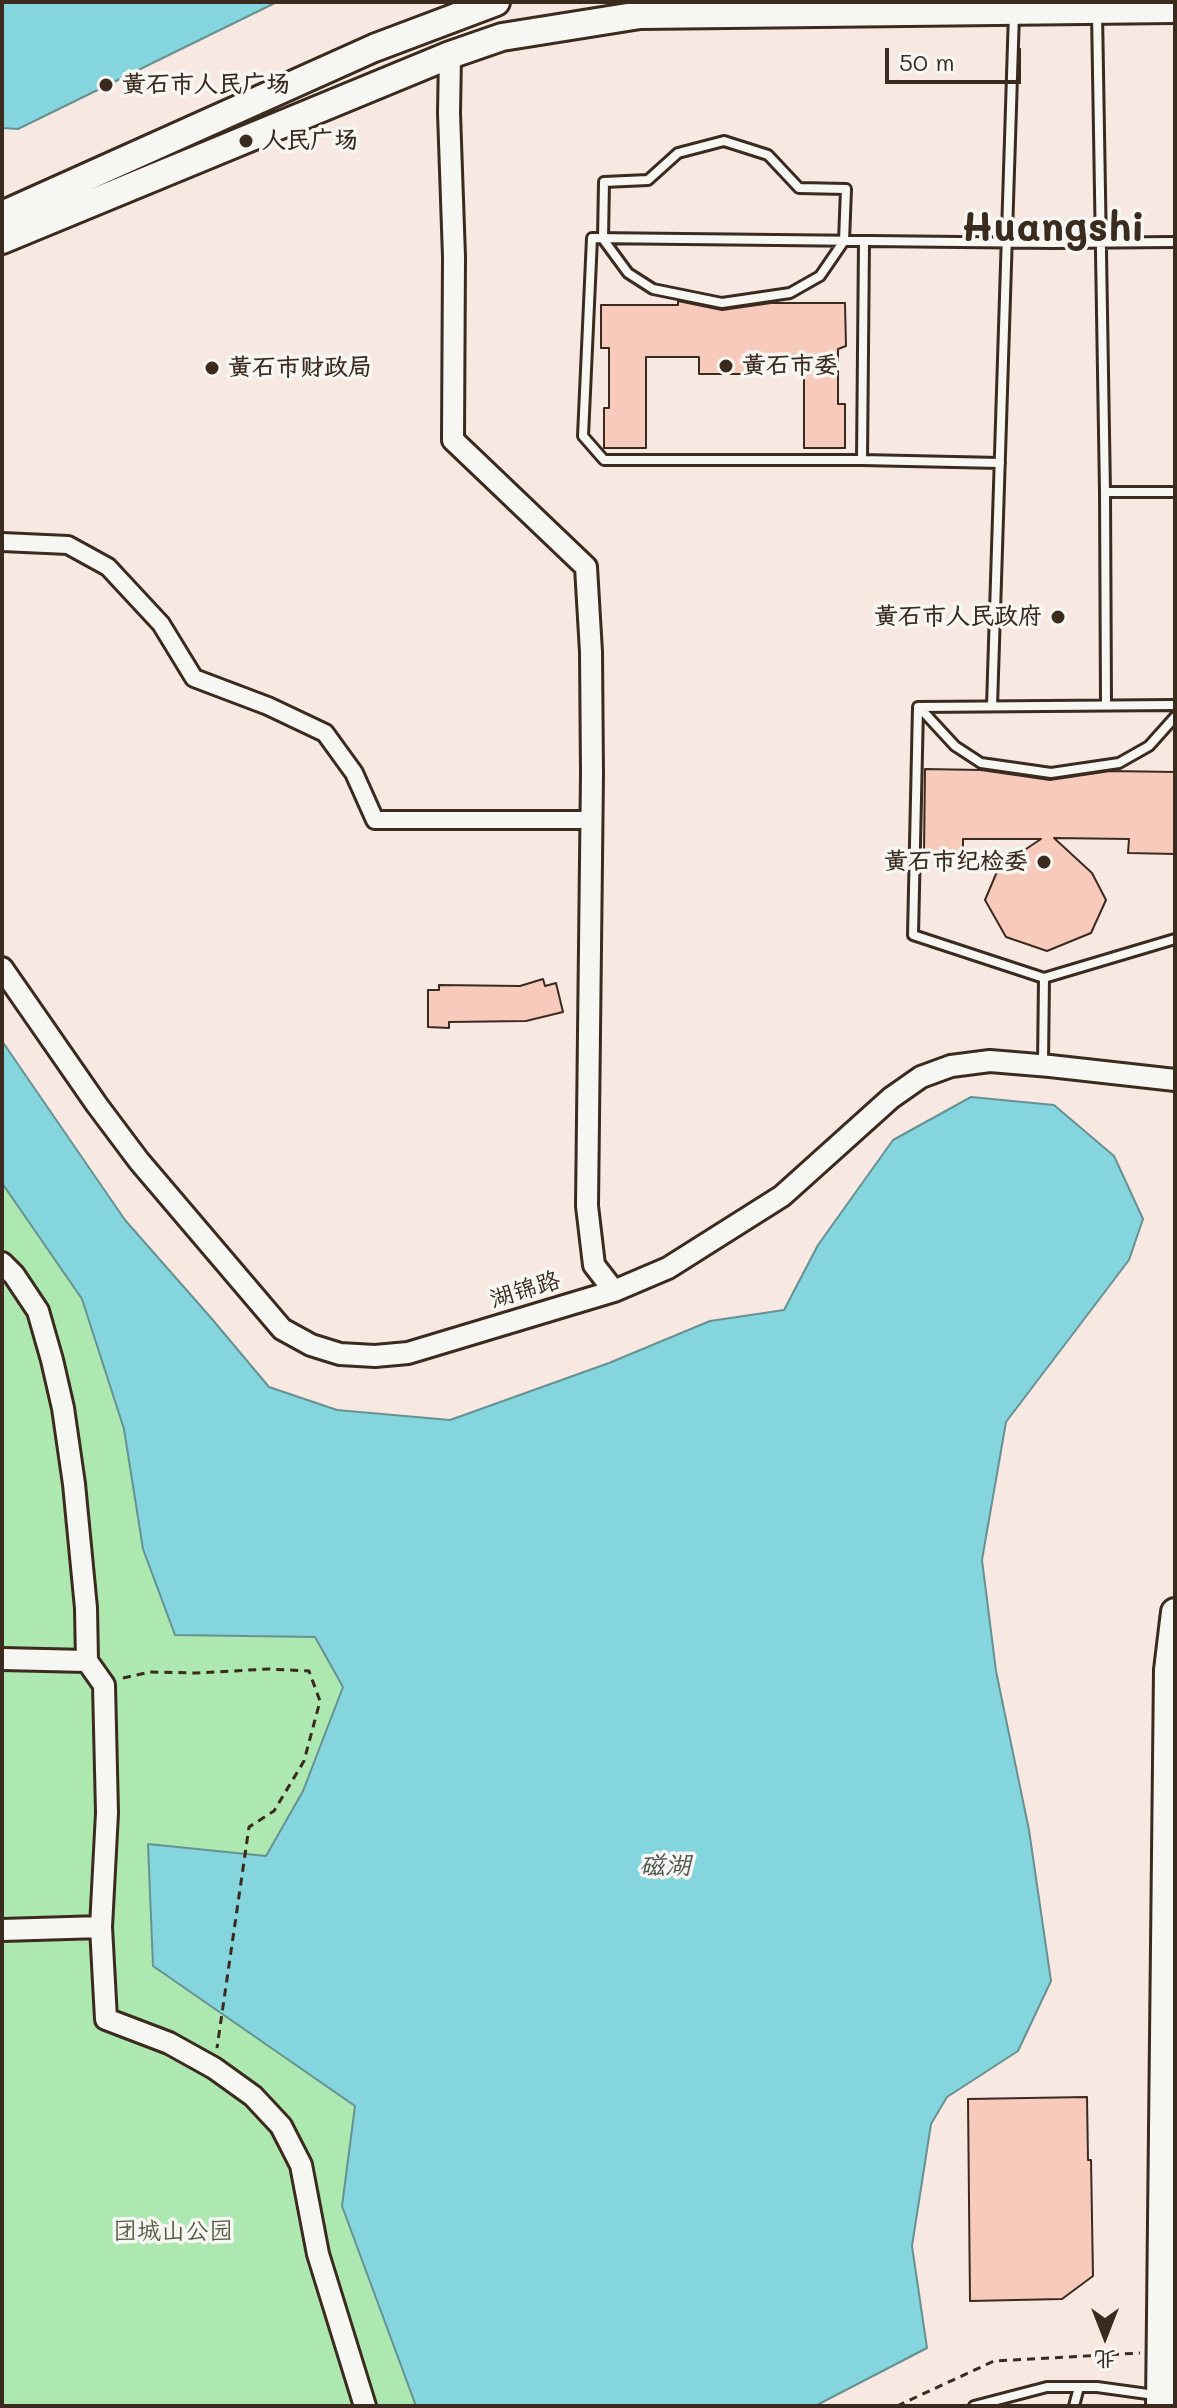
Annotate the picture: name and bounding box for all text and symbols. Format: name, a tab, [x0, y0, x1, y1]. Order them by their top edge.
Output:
scale bar	[889, 32, 1025, 82]
text: 50 m	[899, 46, 955, 77]
place label: 黄石市人民广场	[122, 71, 290, 99]
marker: 黄石市人民广场	[97, 76, 115, 94]
place label: 人民广场	[262, 127, 358, 155]
marker: 人民广场	[237, 132, 255, 150]
district label: Huangshi	[961, 205, 1145, 253]
place label: 黄石市委	[742, 352, 838, 380]
place label: 黄石市财政局	[228, 354, 372, 382]
marker: 黄石市委	[717, 357, 735, 375]
marker: 黄石市财政局	[203, 359, 221, 377]
place label: 黄石市人民政府	[874, 603, 1042, 631]
marker: 黄石市人民政府	[1049, 608, 1067, 626]
place label: 黄石市纪检委	[884, 848, 1028, 876]
marker: 黄石市纪检委	[1035, 853, 1053, 871]
street label: 湖锦路	[486, 1266, 564, 1314]
water label: 磁湖	[639, 1850, 691, 1882]
park label: 团城山公园	[113, 2218, 233, 2246]
north arrow	[1065, 2296, 1145, 2376]
text: 北	[1094, 2346, 1116, 2375]

